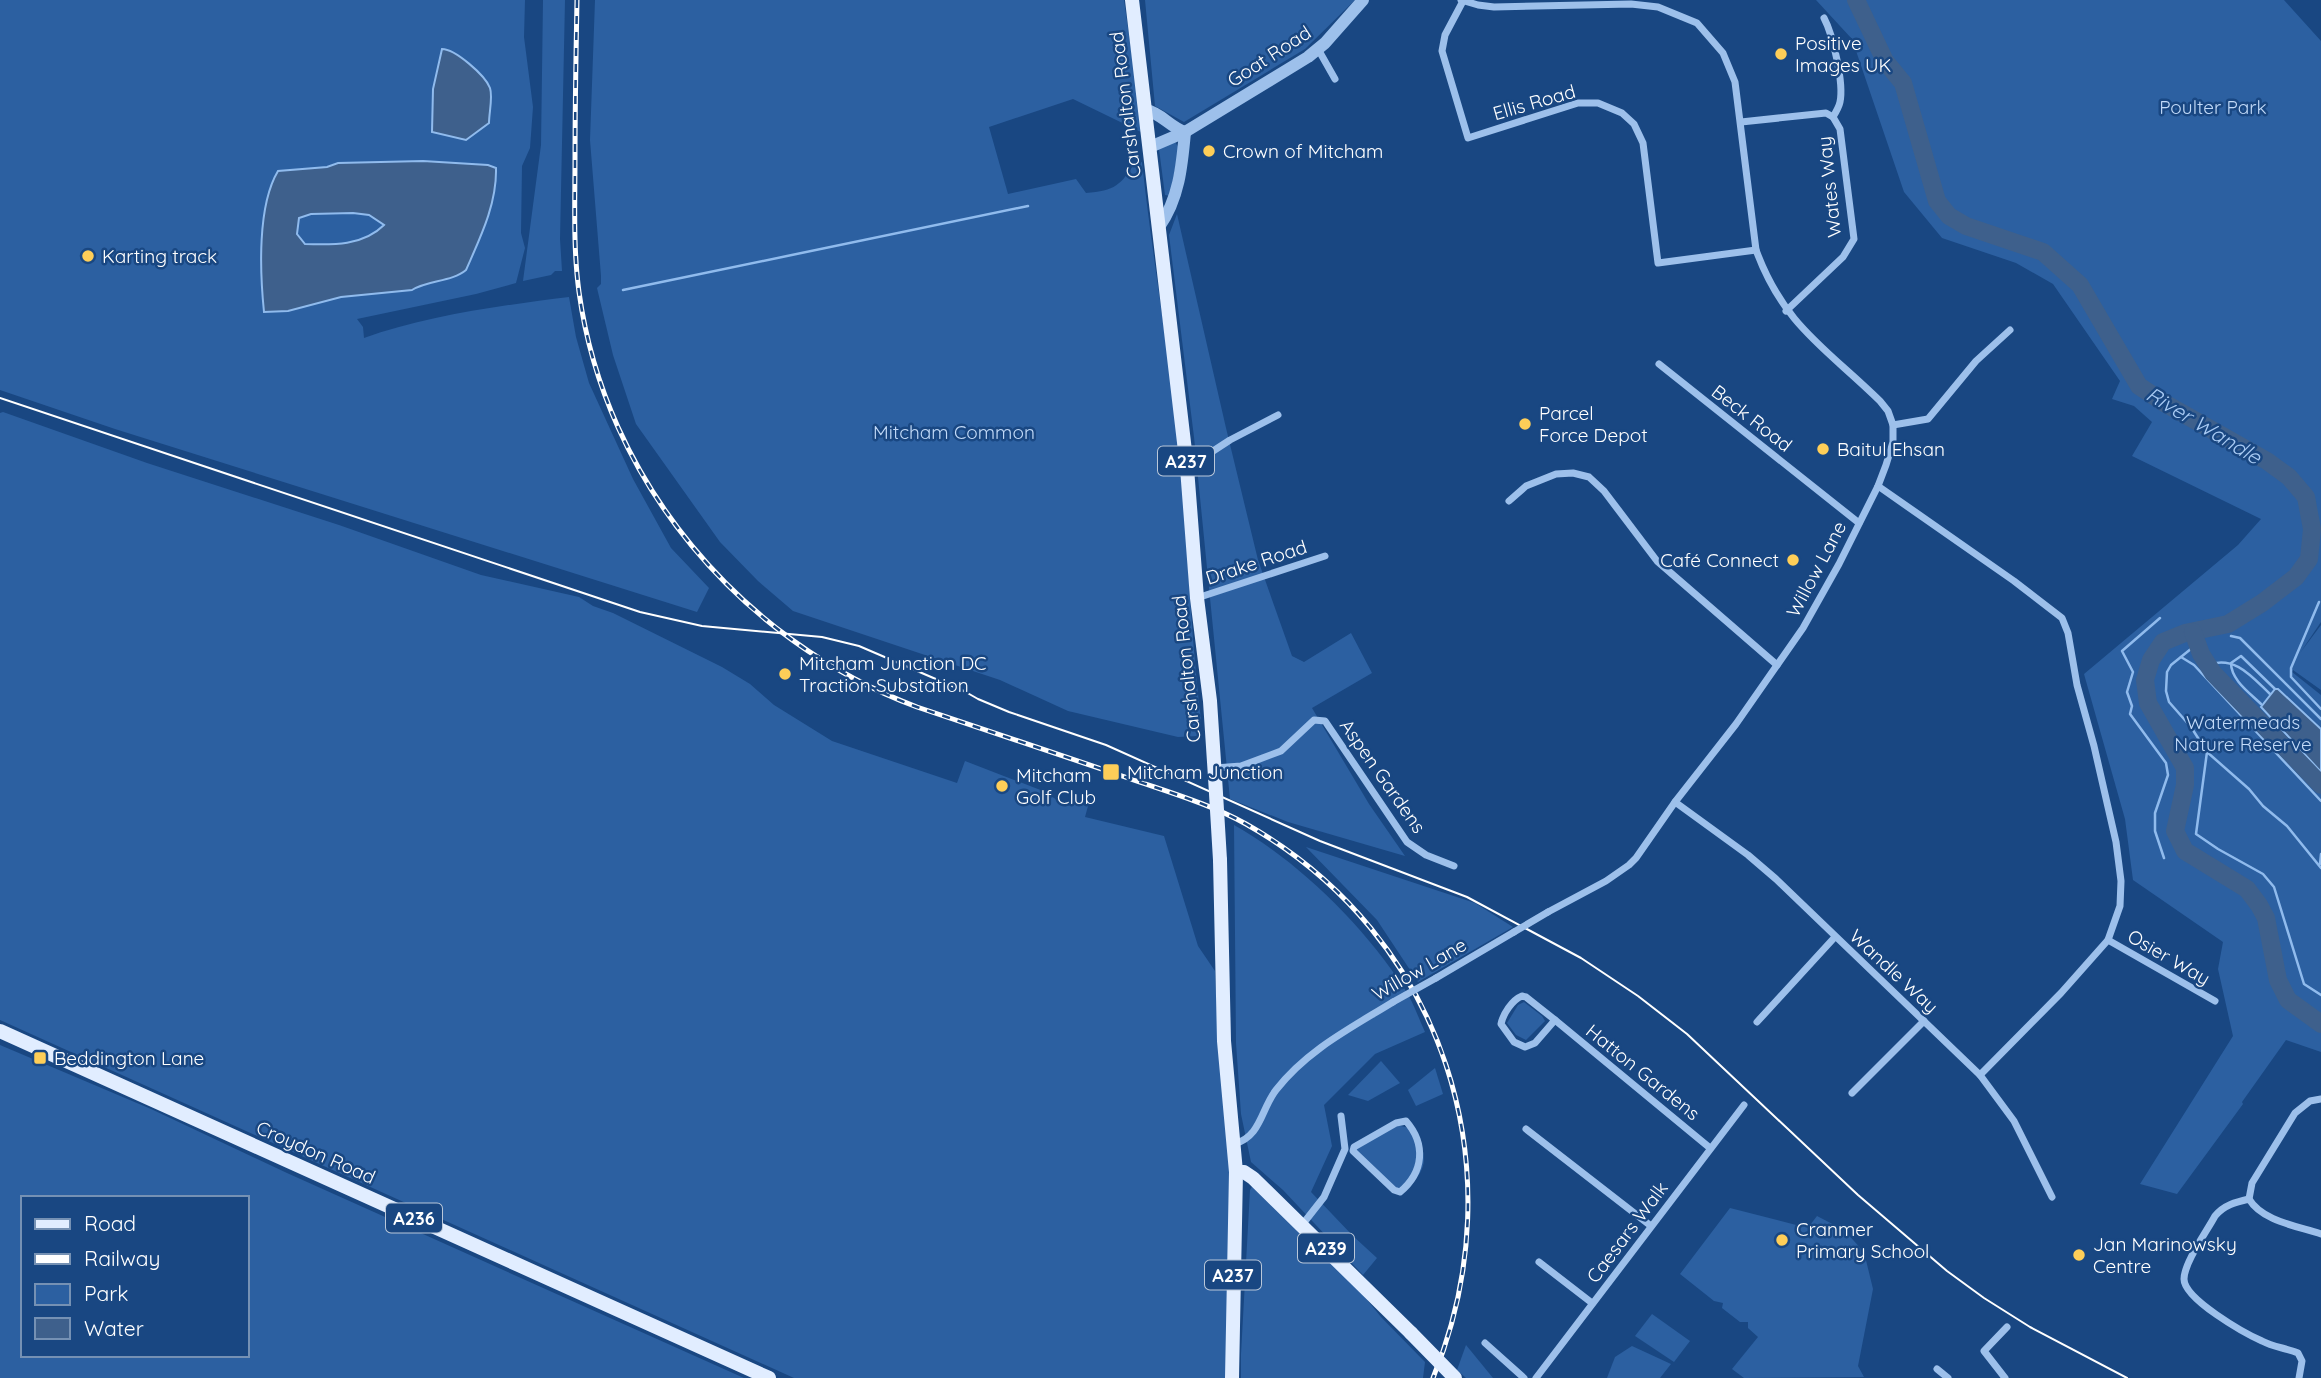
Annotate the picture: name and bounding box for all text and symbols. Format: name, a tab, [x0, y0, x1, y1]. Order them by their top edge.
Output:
street label: Goat Road	[1223, 20, 1315, 92]
street label: Carshalton Road	[1104, 30, 1146, 180]
place label: Positive Images UK	[1795, 31, 1891, 77]
marker: Positive Images UK	[1773, 46, 1789, 62]
street label: Ellis Road	[1490, 79, 1578, 125]
park label: Poulter Park	[2159, 95, 2267, 119]
street label: Wates Way	[1812, 135, 1846, 239]
place label: Crown of Mitcham	[1223, 139, 1383, 163]
marker: Crown of Mitcham	[1201, 143, 1217, 159]
place label: Karting track	[102, 244, 217, 268]
marker: Karting track	[80, 248, 96, 264]
street label: Beck Road	[1707, 379, 1797, 457]
water label: River Wandle	[2142, 381, 2267, 470]
place label: Parcel Force Depot	[1539, 401, 1648, 447]
marker: Parcel Force Depot	[1517, 416, 1533, 432]
park label: Mitcham Common	[873, 420, 1035, 444]
place label: Baitul Ehsan	[1837, 437, 1945, 461]
marker: Baitul Ehsan	[1815, 441, 1831, 457]
road number: A237	[1158, 447, 1214, 476]
street label: Willow Lane	[1781, 517, 1851, 621]
street label: Drake Road	[1202, 534, 1310, 590]
place label: Café Connect	[1660, 548, 1779, 572]
marker: Café Connect	[1785, 552, 1801, 568]
street label: Carshalton Road	[1166, 594, 1206, 744]
place label: Mitcham Junction DC Traction Substation	[799, 651, 987, 697]
marker: Mitcham Junction DC Traction Substation	[777, 666, 793, 682]
park label: Watermeads Nature Reserve	[2174, 710, 2312, 756]
street label: Aspen Gardens	[1335, 714, 1431, 838]
place label: Mitcham Junction	[1127, 760, 1283, 784]
marker: Mitcham Junction	[1101, 762, 1121, 782]
place label: Mitcham Golf Club	[1016, 763, 1096, 809]
marker: Mitcham Golf Club	[994, 778, 1010, 794]
street label: Wandle Way	[1845, 924, 1943, 1018]
street label: Osier Way	[2123, 924, 2215, 990]
street label: Willow Lane	[1367, 932, 1471, 1006]
street label: Hatton Gardens	[1581, 1019, 1705, 1125]
place label: Beddington Lane	[54, 1046, 204, 1070]
marker: Beddington Lane	[32, 1050, 48, 1066]
street label: Croydon Road	[253, 1115, 379, 1189]
street label: Caesars Walk	[1581, 1177, 1673, 1287]
legend	[21, 1196, 248, 1357]
road number: A236	[386, 1204, 442, 1232]
text: Road	[84, 1210, 136, 1236]
place label: Cranmer Primary School	[1796, 1217, 1929, 1263]
marker: Cranmer Primary School	[1774, 1232, 1790, 1248]
place label: Jan Marinowsky Centre	[2093, 1232, 2237, 1278]
road number: A239	[1298, 1233, 1354, 1262]
text: Railway	[84, 1245, 160, 1271]
marker: Jan Marinowsky Centre	[2071, 1247, 2087, 1263]
road number: A237	[1205, 1260, 1261, 1290]
text: Park	[84, 1280, 128, 1306]
text: Water	[84, 1315, 144, 1341]

